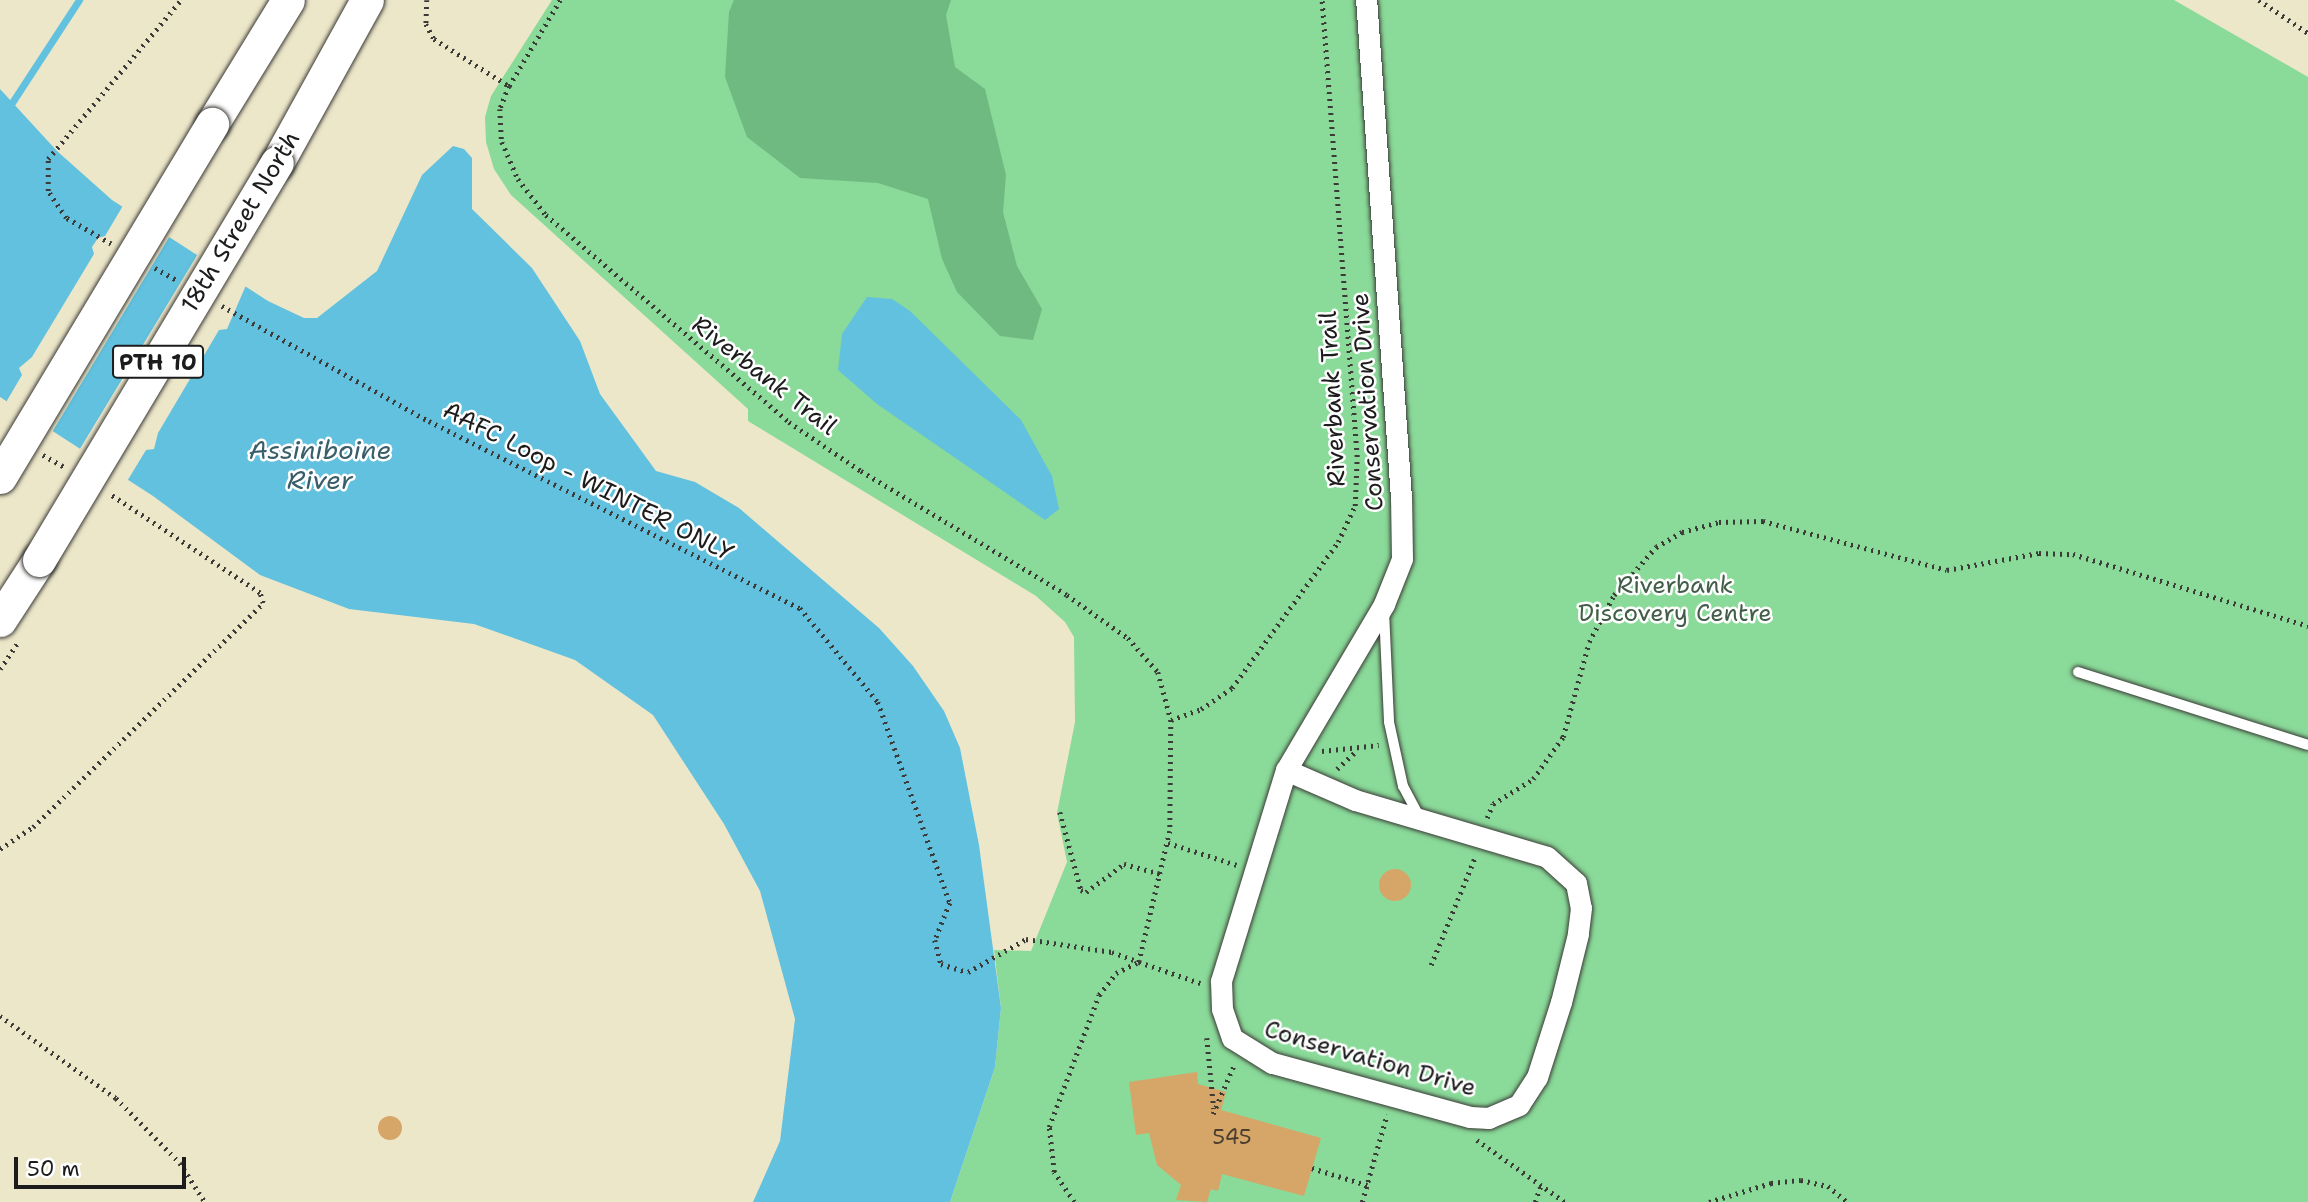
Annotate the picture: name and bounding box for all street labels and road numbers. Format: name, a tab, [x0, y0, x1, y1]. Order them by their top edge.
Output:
street label: 18th Street North	[176, 126, 306, 318]
street label: Conservation Drive	[1346, 292, 1390, 512]
street label: Riverbank Trail	[686, 310, 842, 442]
street label: Riverbank Trail	[1314, 310, 1352, 488]
road number: PTH 10	[111, 342, 205, 382]
street label: AAFC Loop - WINTER ONLY	[438, 396, 738, 568]
street label: Conservation Drive	[1261, 1015, 1479, 1103]

